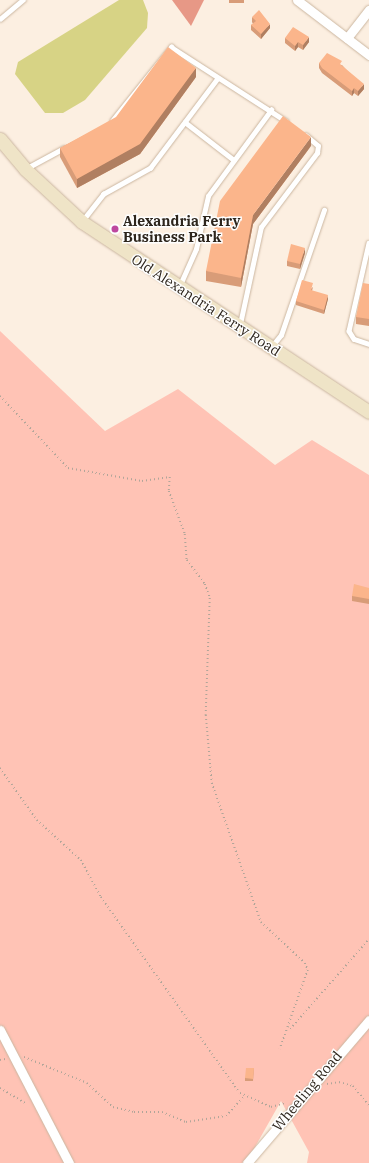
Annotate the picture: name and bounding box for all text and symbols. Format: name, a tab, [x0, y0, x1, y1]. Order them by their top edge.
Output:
place label: Alexandria Ferry Business Park	[123, 213, 241, 246]
marker: Alexandria Ferry Business Park	[110, 224, 120, 234]
street label: Old Alexandria Ferry Road	[128, 251, 284, 359]
street label: Wheeling Road	[269, 1048, 345, 1134]

